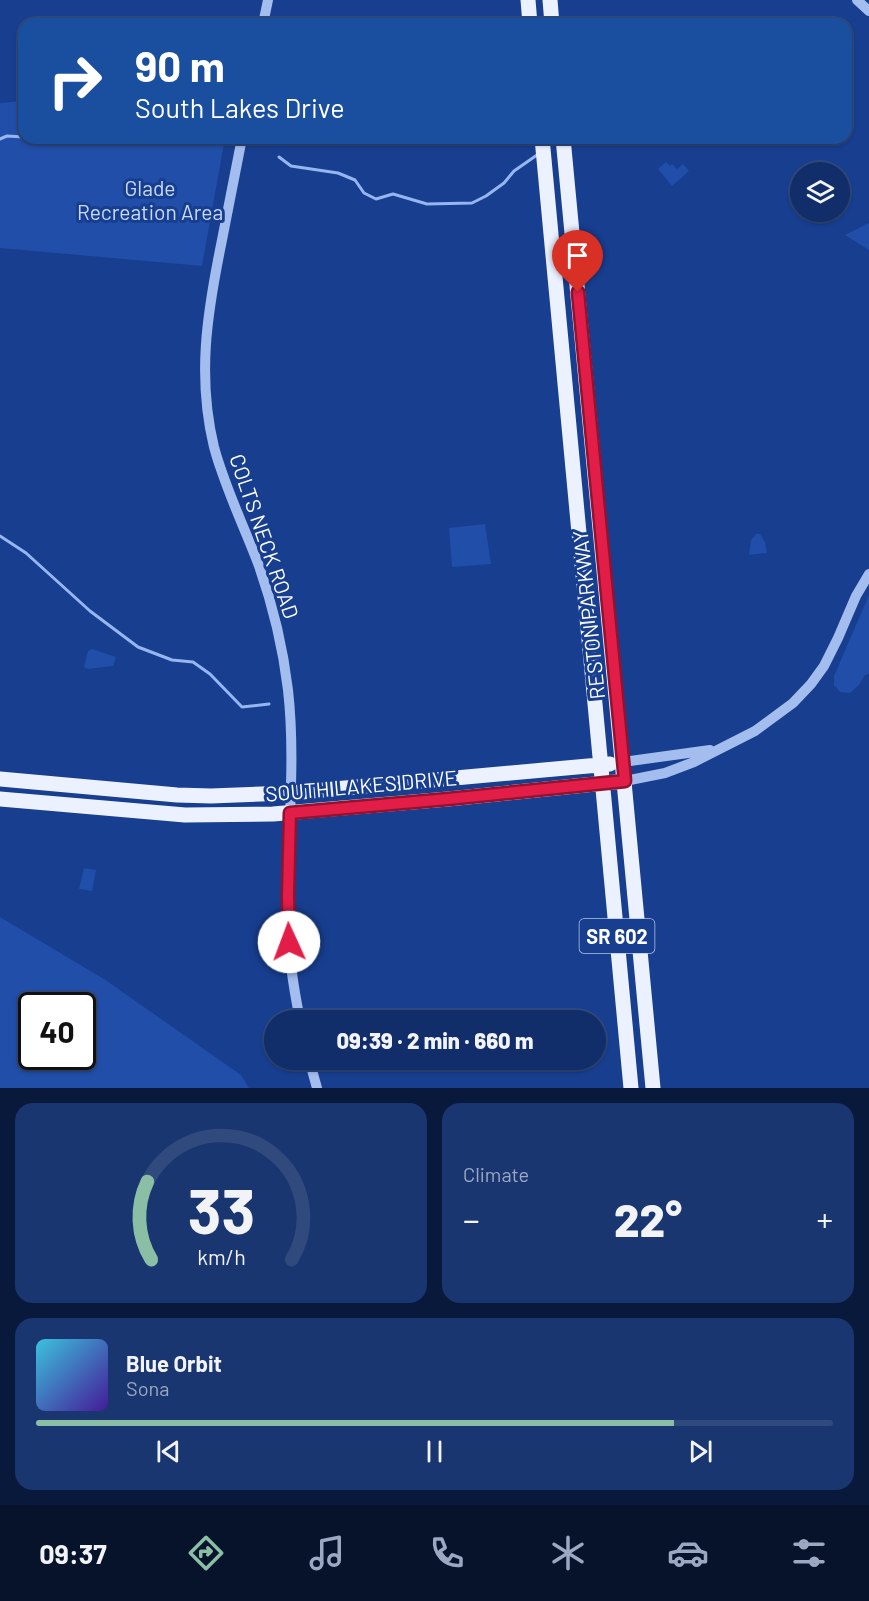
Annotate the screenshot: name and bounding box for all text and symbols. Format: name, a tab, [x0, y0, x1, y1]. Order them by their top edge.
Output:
text: 90 m	[135, 40, 225, 90]
icon: right	[36, 42, 114, 120]
text: South Lakes Drive	[135, 91, 345, 123]
map controls	[790, 162, 850, 222]
button: layers	[790, 162, 850, 222]
park label: Glade Recreation Area	[77, 175, 223, 224]
pin	[552, 230, 603, 292]
icon: arrive	[561, 239, 594, 272]
street label: COLTS NECK ROAD	[225, 451, 305, 621]
street label: RESTON PARKWAY	[567, 529, 609, 701]
street label: SOUTH LAKES DRIVE	[264, 764, 458, 806]
position arrow	[257, 910, 321, 974]
road number: SR 602	[580, 919, 654, 953]
speed limit sign: 40	[18, 992, 96, 1070]
text: 09:39 · 2 min · 660 m	[336, 1027, 534, 1053]
text: Climate	[463, 1162, 529, 1186]
text: 33	[187, 1172, 255, 1246]
text: 22°	[614, 1192, 682, 1246]
text: −	[463, 1199, 480, 1239]
text: +	[816, 1199, 833, 1239]
text: km/h	[197, 1244, 245, 1269]
text: Blue Orbit	[126, 1350, 222, 1376]
text: Sona	[126, 1376, 170, 1400]
icon: previous	[152, 1435, 185, 1468]
icon: pause	[418, 1435, 451, 1468]
icon: next	[684, 1435, 717, 1468]
icon: directions	[185, 1532, 227, 1574]
icon: music	[306, 1532, 348, 1574]
icon: phone	[426, 1532, 468, 1574]
icon: climate	[547, 1532, 589, 1574]
icon: car	[667, 1532, 709, 1574]
icon: filters	[788, 1532, 830, 1574]
text: 09:37	[39, 1537, 107, 1569]

